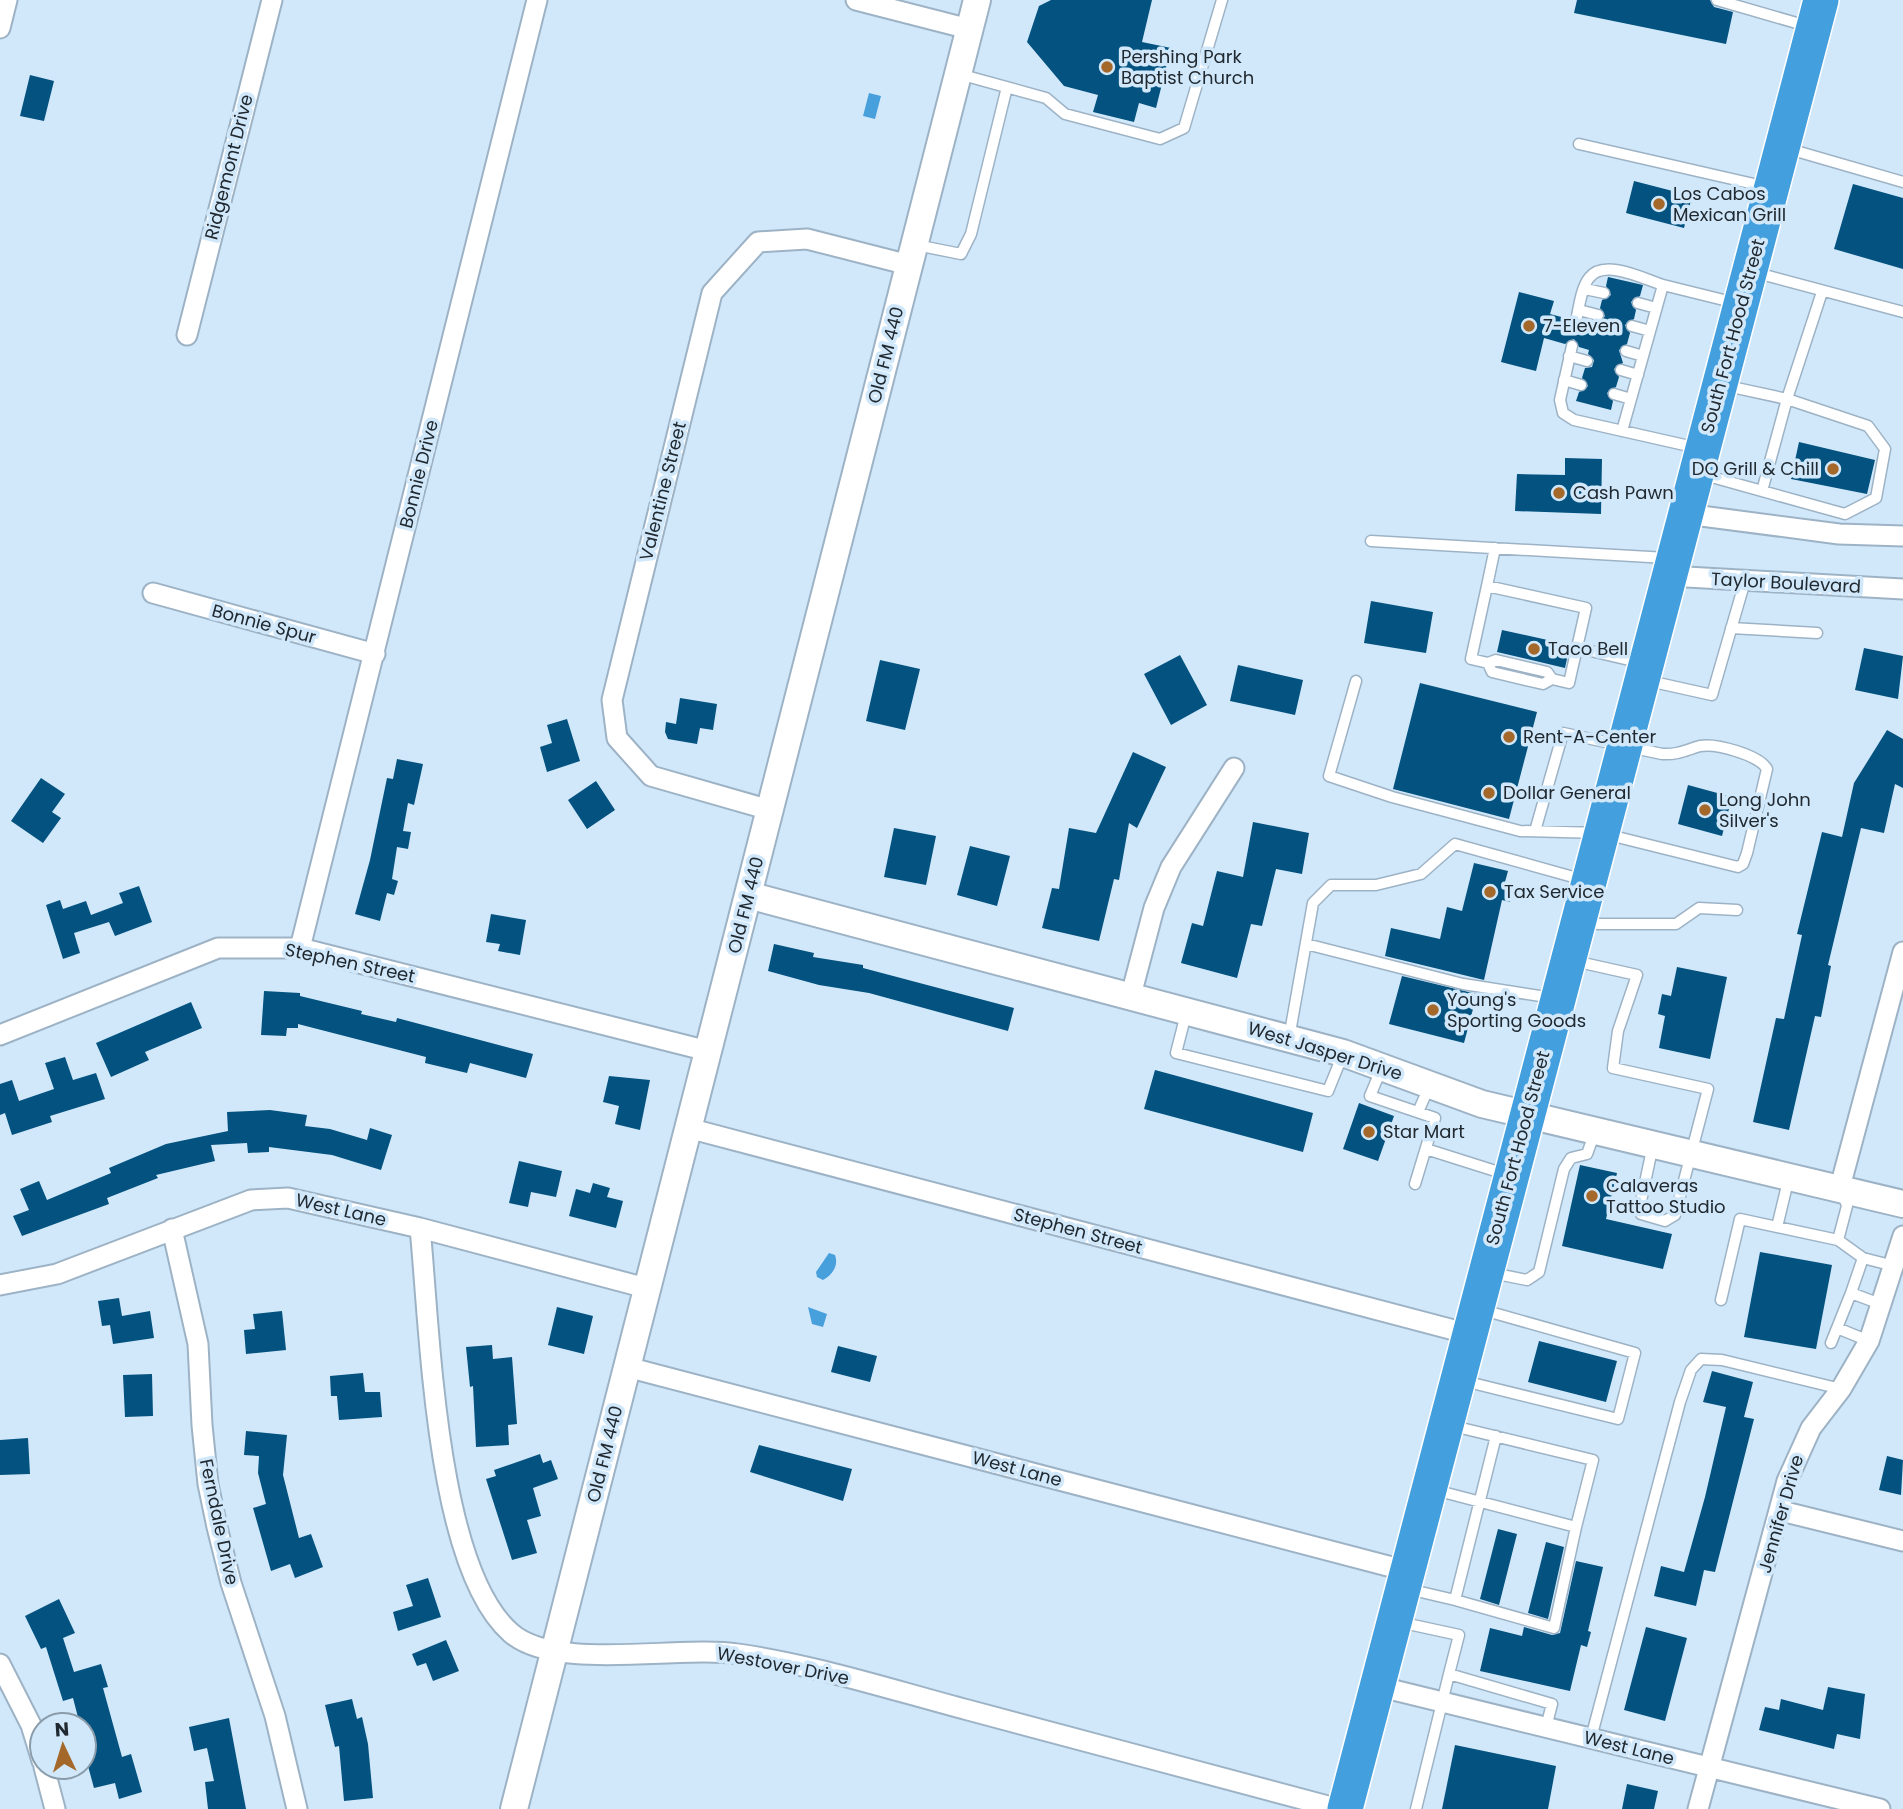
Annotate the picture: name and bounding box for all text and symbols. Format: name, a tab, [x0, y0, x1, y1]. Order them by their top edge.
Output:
place label: Pershing Park Baptist Church	[1121, 44, 1254, 90]
marker: Pershing Park Baptist Church	[1099, 59, 1115, 75]
street label: Ridgemont Drive	[198, 92, 259, 242]
place label: Los Cabos Mexican Grill	[1673, 181, 1786, 227]
marker: Los Cabos Mexican Grill	[1651, 196, 1667, 212]
street label: South Fort Hood Street	[1695, 236, 1771, 436]
street label: Old FM 440	[861, 304, 910, 406]
place label: 7-Eleven	[1543, 313, 1620, 338]
marker: 7-Eleven	[1521, 318, 1537, 334]
street label: Bonnie Drive	[393, 417, 444, 531]
street label: Valentine Street	[633, 419, 692, 563]
place label: DQ Grill & Chill	[1692, 456, 1819, 481]
marker: DQ Grill & Chill	[1825, 461, 1841, 477]
place label: Cash Pawn	[1573, 480, 1674, 505]
marker: Cash Pawn	[1551, 485, 1567, 501]
street label: Taylor Boulevard	[1710, 566, 1862, 599]
street label: Bonnie Spur	[209, 598, 319, 650]
place label: Taco Bell	[1548, 636, 1628, 661]
marker: Taco Bell	[1526, 641, 1542, 657]
place label: Rent-A-Center	[1523, 724, 1656, 749]
marker: Rent-A-Center	[1501, 729, 1517, 745]
place label: Dollar General	[1503, 780, 1631, 805]
marker: Dollar General	[1481, 785, 1497, 801]
place label: Long John Silver's	[1719, 787, 1811, 833]
marker: Long John Silver's	[1697, 802, 1713, 818]
street label: Old FM 440	[721, 854, 770, 956]
place label: Tax Service	[1504, 879, 1604, 904]
marker: Tax Service	[1482, 884, 1498, 900]
street label: Stephen Street	[283, 937, 417, 988]
place label: Young's Sporting Goods	[1447, 987, 1586, 1033]
marker: Young's Sporting Goods	[1425, 1002, 1441, 1018]
street label: West Jasper Drive	[1245, 1015, 1406, 1086]
street label: South Fort Hood Street	[1480, 1048, 1556, 1248]
place label: Star Mart	[1383, 1119, 1465, 1144]
marker: Star Mart	[1361, 1124, 1377, 1140]
place label: Calaveras Tattoo Studio	[1606, 1173, 1726, 1219]
street label: West Lane	[293, 1187, 389, 1232]
marker: Calaveras Tattoo Studio	[1584, 1188, 1600, 1204]
street label: Stephen Street	[1011, 1201, 1145, 1260]
street label: Old FM 440	[580, 1403, 629, 1505]
street label: West Lane	[969, 1445, 1065, 1493]
street label: Jennifer Drive	[1752, 1452, 1809, 1576]
street label: Ferndale Drive	[194, 1457, 245, 1587]
street label: Westover Drive	[715, 1640, 851, 1691]
north arrow	[28, 1711, 98, 1781]
text: N	[54, 1716, 70, 1744]
street label: West Lane	[1581, 1724, 1677, 1771]

